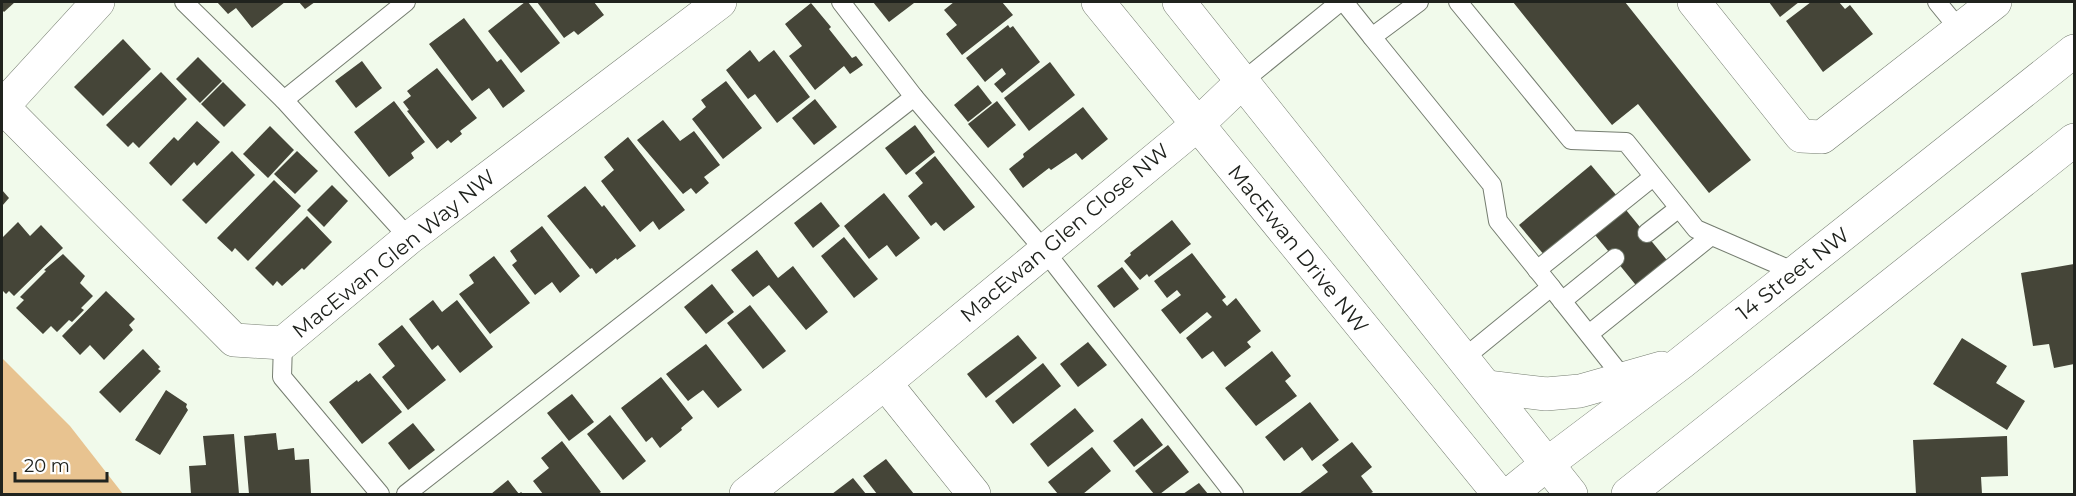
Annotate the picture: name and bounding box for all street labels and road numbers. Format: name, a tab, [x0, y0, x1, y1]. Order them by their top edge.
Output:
street label: MacEwan Glen Close NW	[955, 138, 1174, 327]
street label: MacEwan Drive NW	[1223, 160, 1374, 338]
street label: MacEwan Glen Way NW	[287, 164, 500, 343]
street label: 14 Street NW	[1731, 222, 1854, 325]

